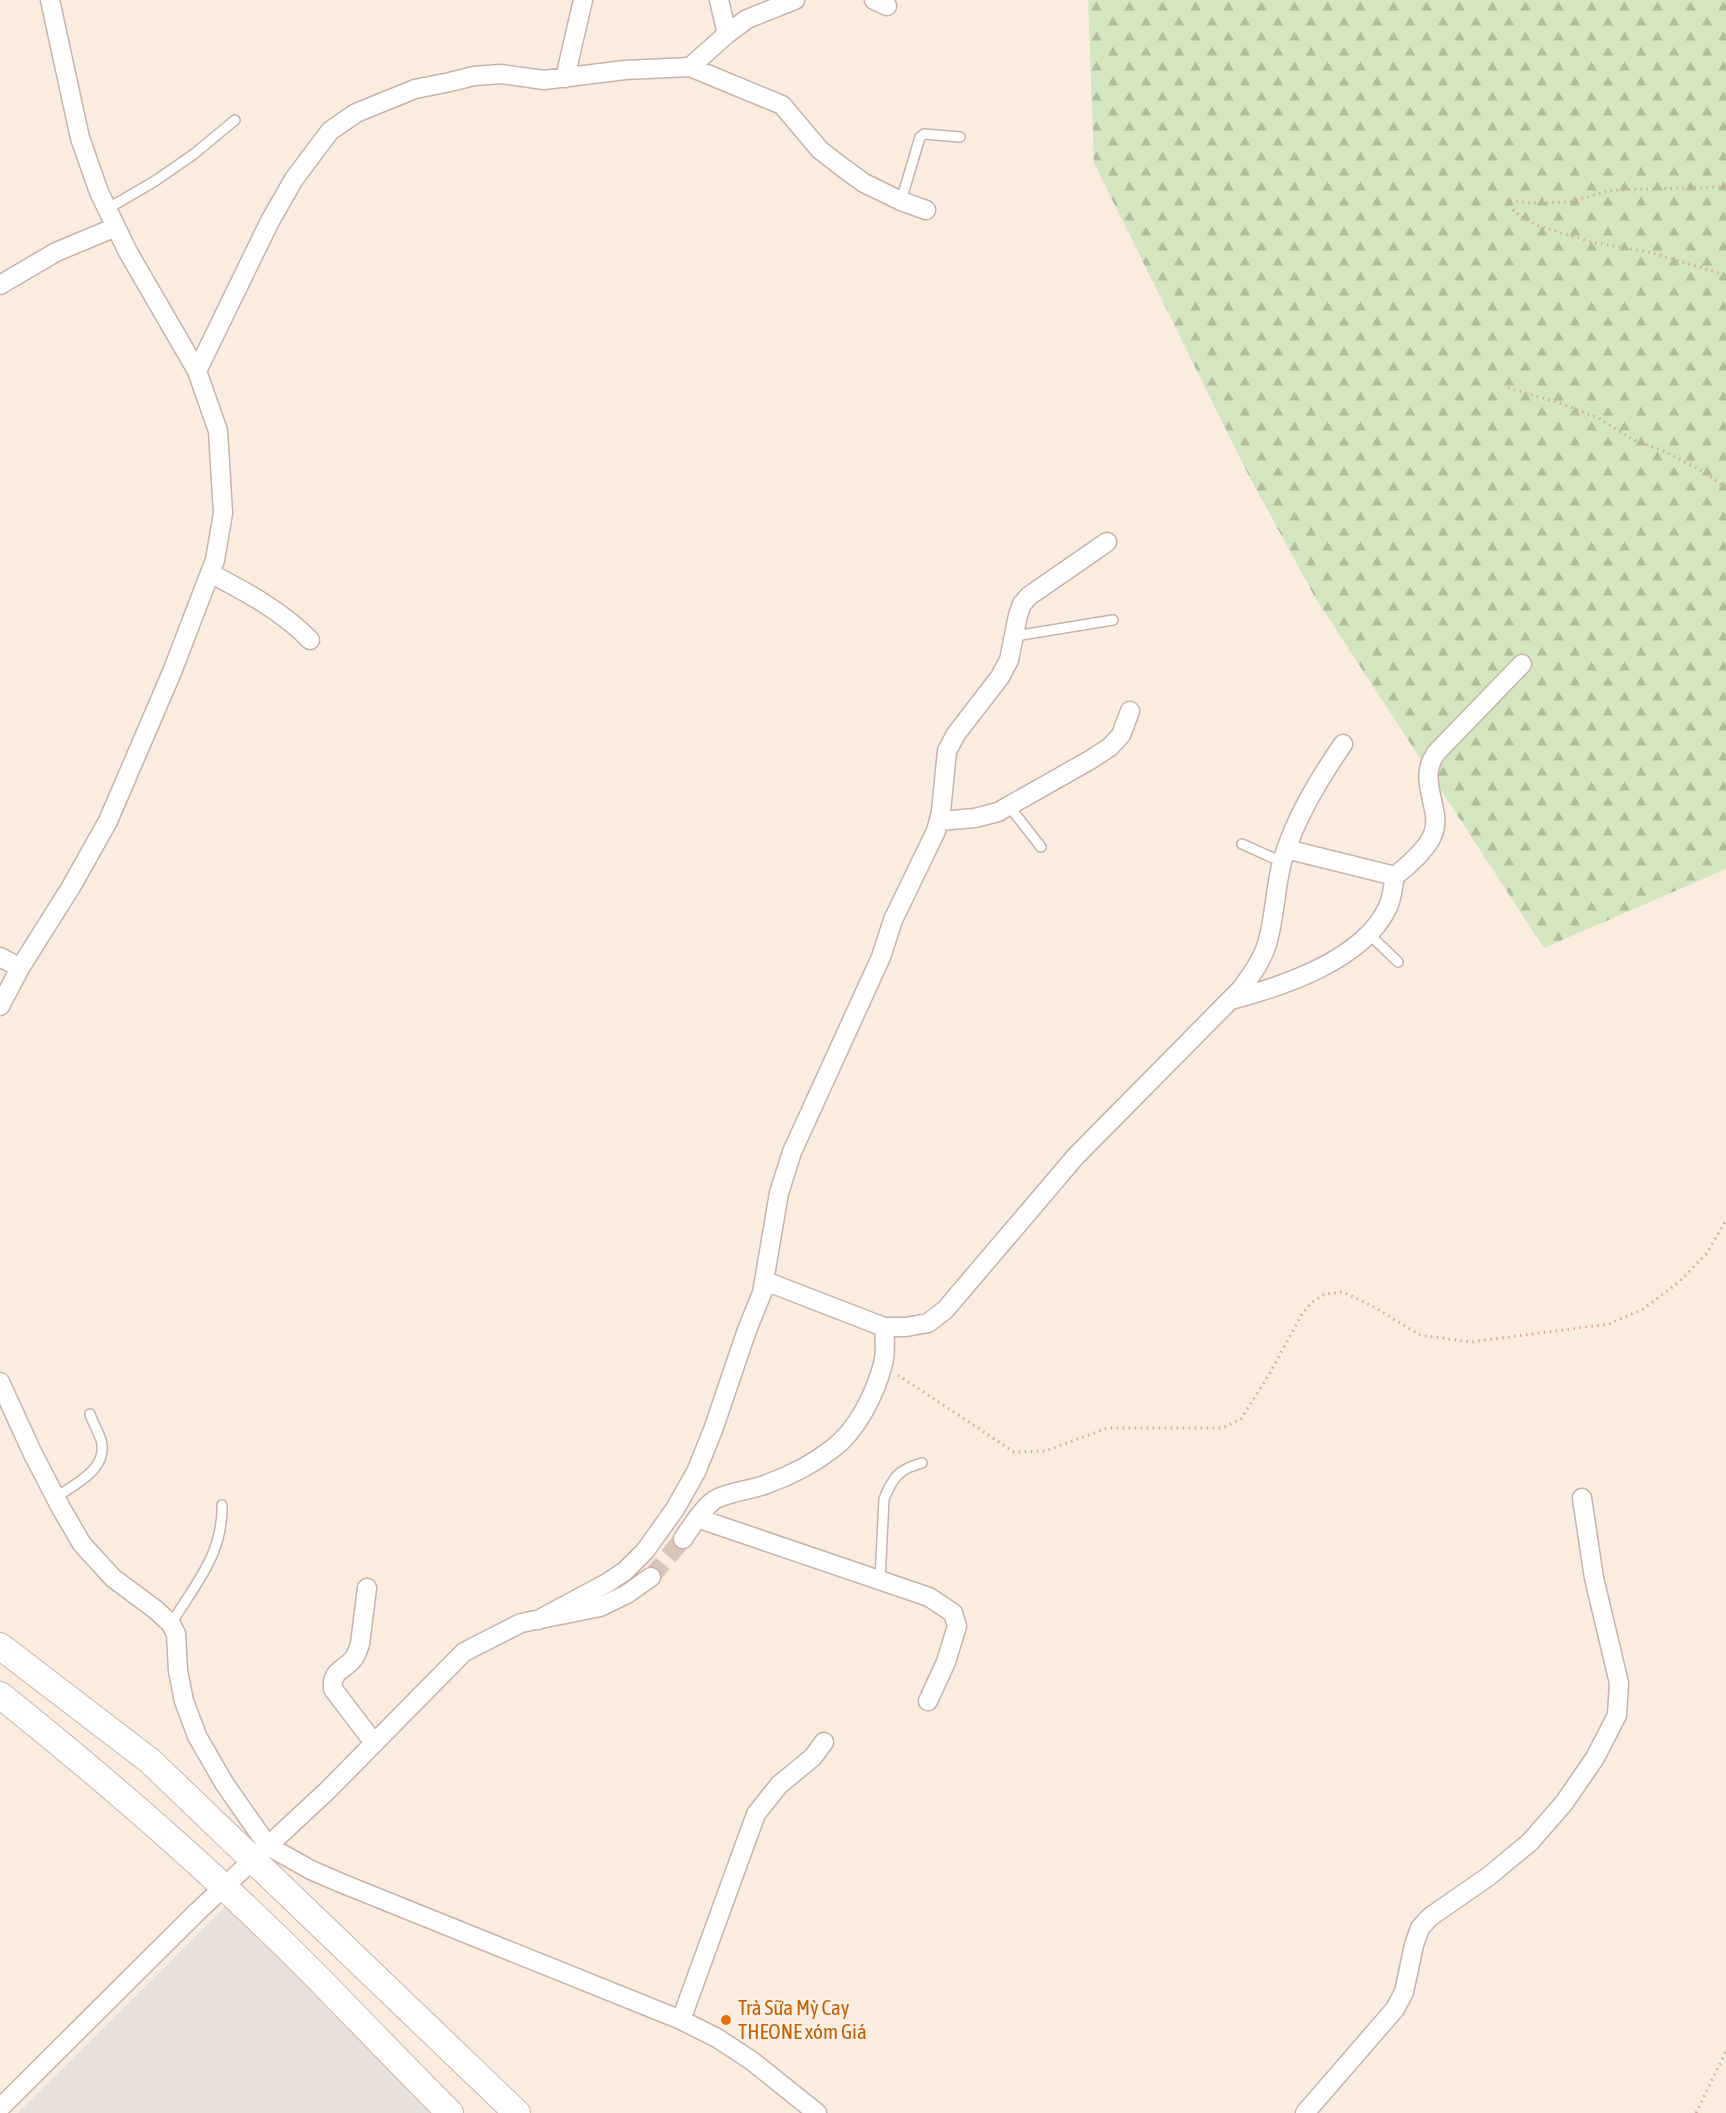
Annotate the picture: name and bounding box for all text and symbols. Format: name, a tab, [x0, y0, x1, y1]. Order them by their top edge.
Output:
place label: Trà Sữa Mỳ Cay THEONE xóm Giá	[738, 1995, 867, 2043]
marker: Trà Sữa Mỳ Cay THEONE xóm Giá	[719, 2013, 733, 2027]

